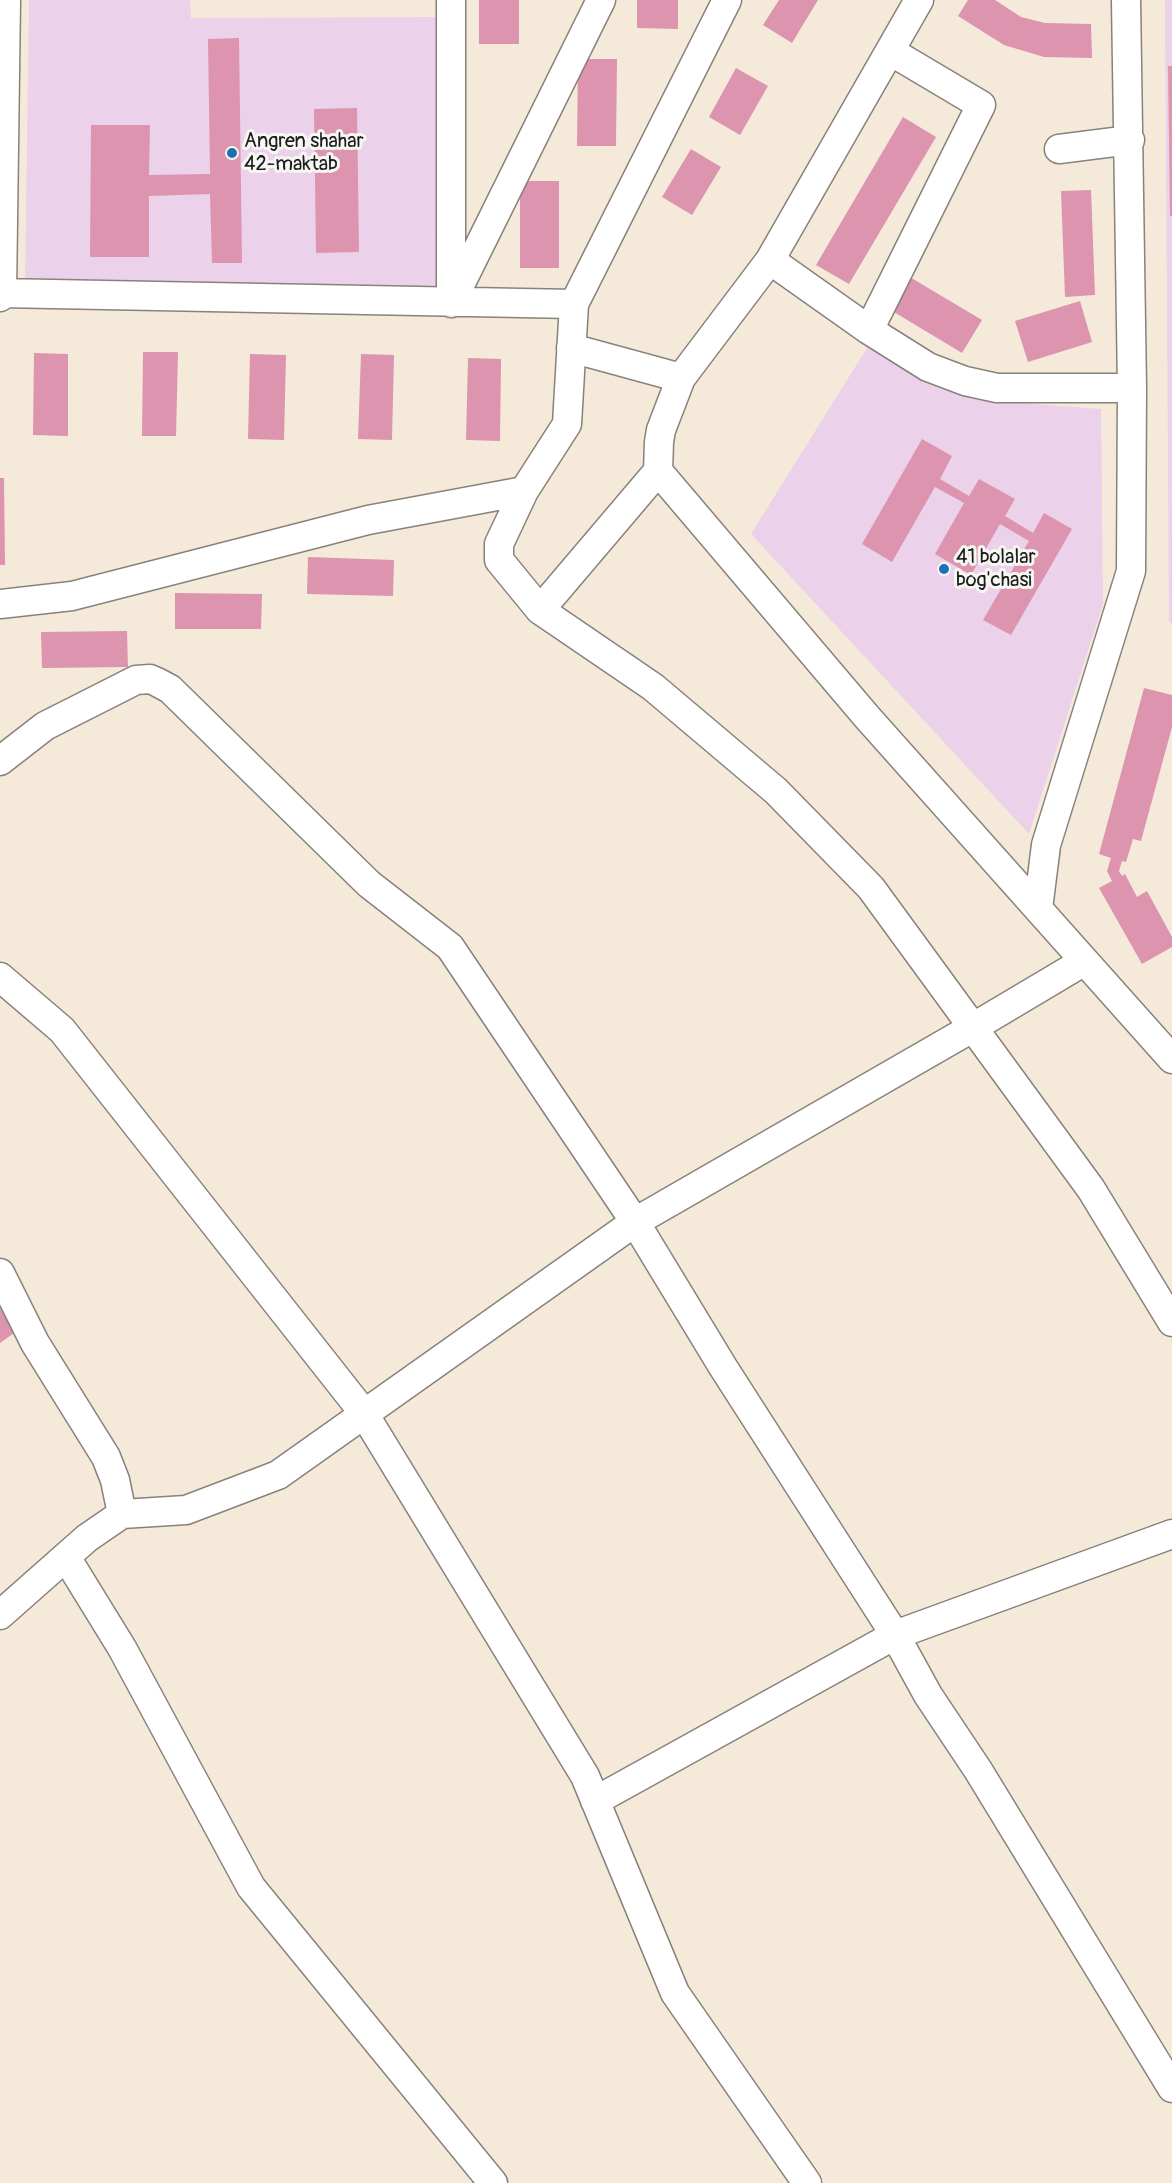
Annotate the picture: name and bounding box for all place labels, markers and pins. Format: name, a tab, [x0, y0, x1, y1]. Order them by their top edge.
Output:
place label: Angren shahar 42-maktab	[244, 130, 364, 177]
marker: Angren shahar 42-maktab	[225, 146, 239, 160]
place label: 41 bolalar bog'chasi	[956, 546, 1036, 593]
marker: 41 bolalar bog'chasi	[937, 562, 951, 576]

